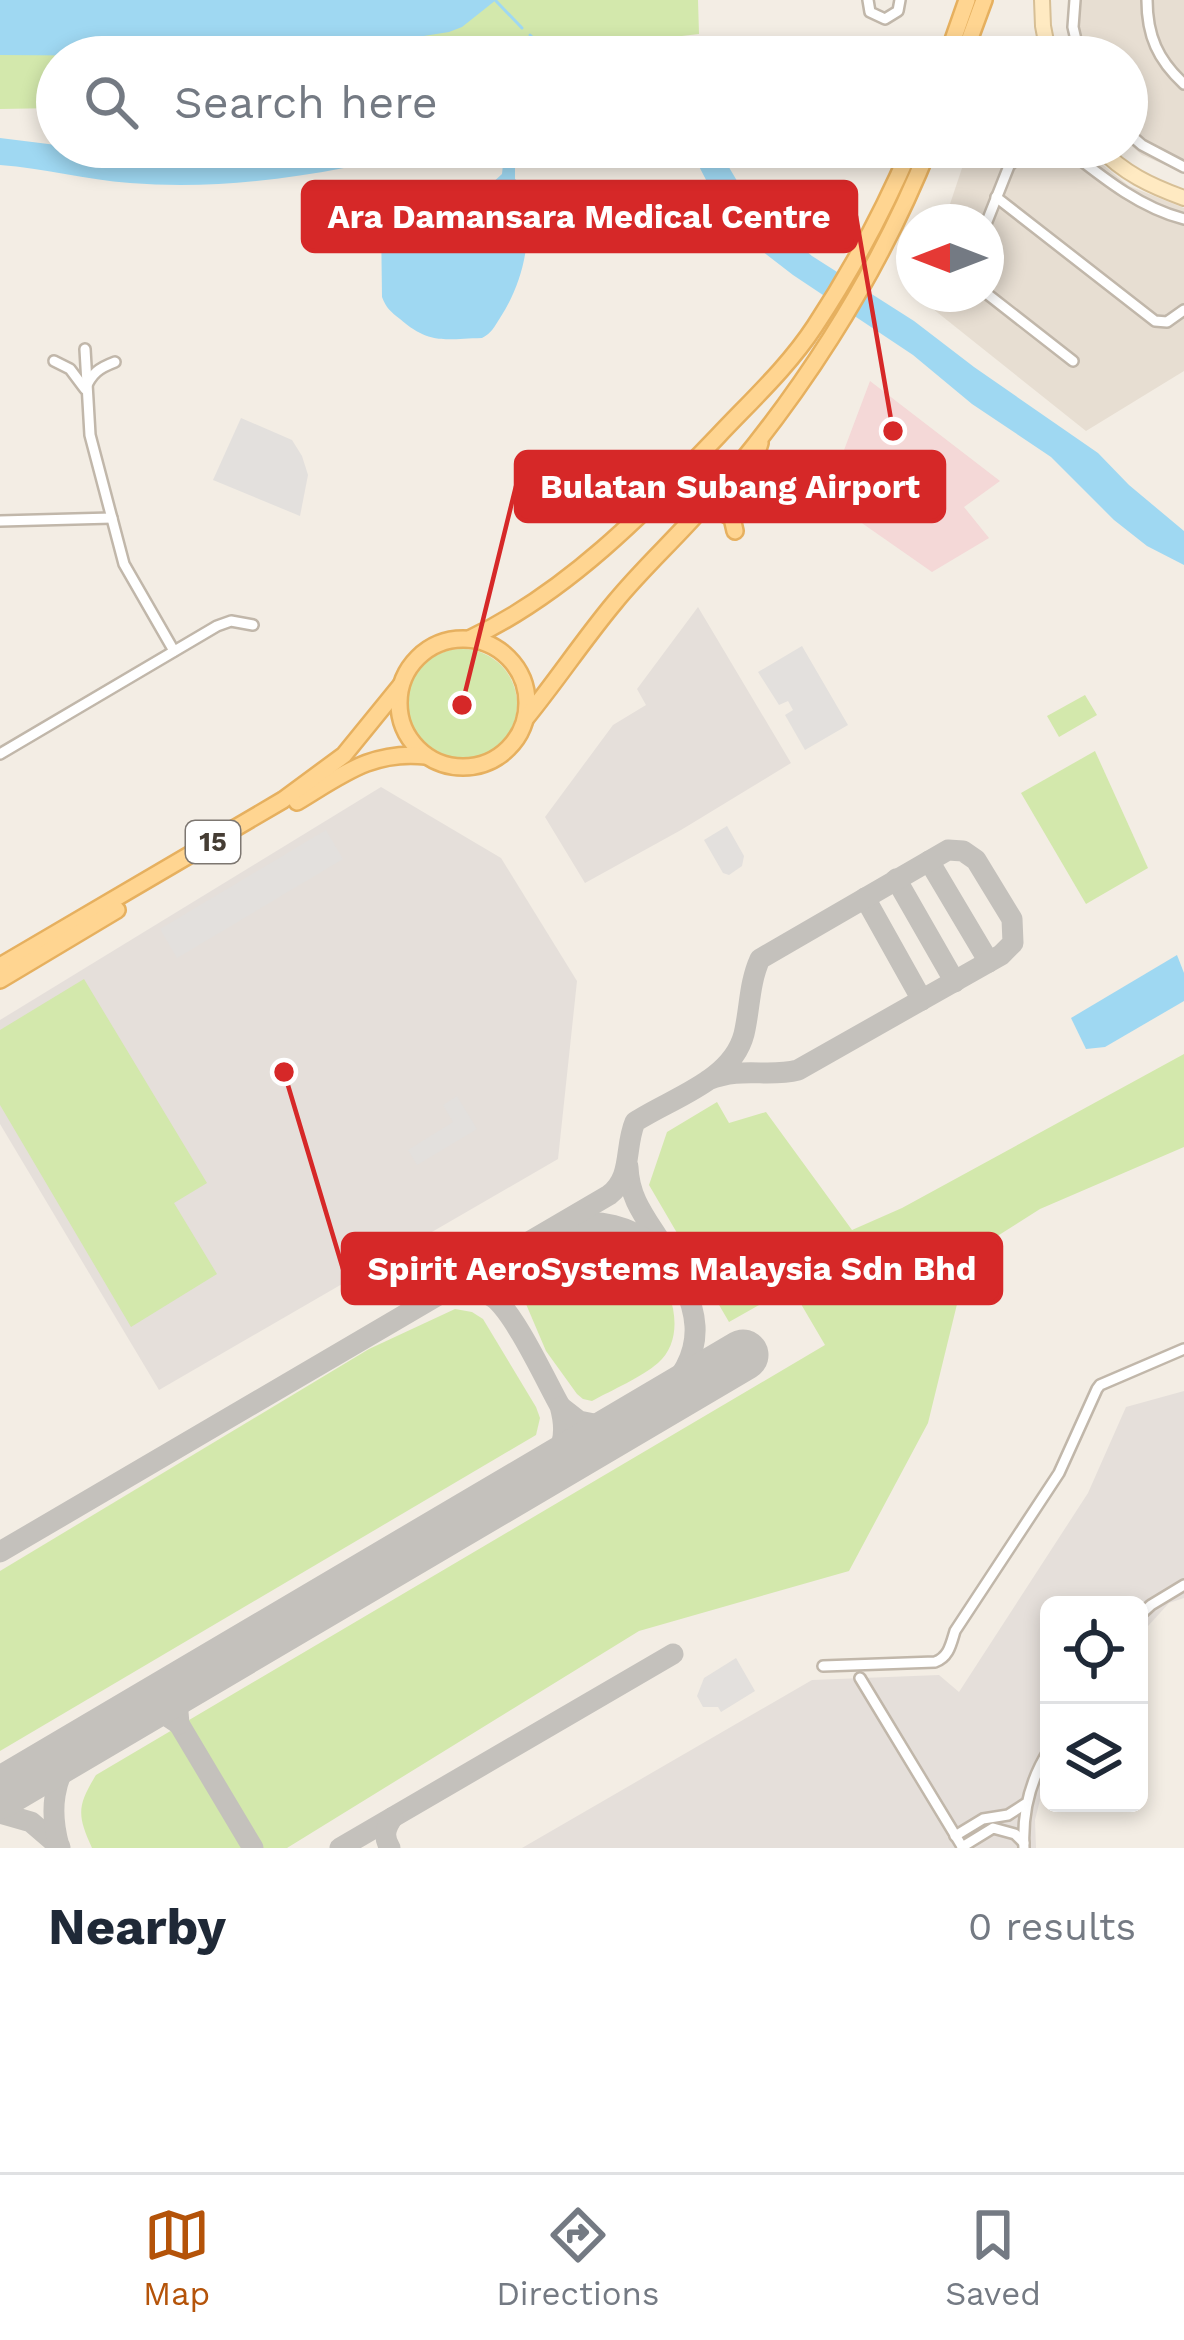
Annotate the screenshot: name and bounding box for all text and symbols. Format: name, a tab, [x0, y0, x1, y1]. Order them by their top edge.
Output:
search box	[36, 36, 1148, 168]
icon: search	[78, 69, 144, 135]
text: Search here	[174, 76, 438, 129]
callout: Ara Damansara Medical Centre	[303, 182, 856, 251]
text: Ara Damansara Medical Centre	[327, 197, 831, 236]
north arrow	[896, 204, 1004, 312]
callout: Bulatan Subang Airport	[516, 452, 944, 521]
text: Bulatan Subang Airport	[540, 467, 921, 506]
road number: 15	[186, 821, 240, 863]
callout: Spirit AeroSystems Malaysia Sdn Bhd	[343, 1234, 1001, 1303]
text: Spirit AeroSystems Malaysia Sdn Bhd	[368, 1249, 976, 1288]
map controls	[1040, 1596, 1148, 1812]
button: locate	[1040, 1596, 1148, 1704]
button: layers	[1040, 1704, 1148, 1812]
text: Nearby	[48, 1897, 226, 1956]
text: 0 results	[968, 1904, 1136, 1949]
tab: Map	[143, 2202, 210, 2313]
tab: Directions	[496, 2202, 659, 2313]
tab: Saved	[945, 2202, 1041, 2313]

